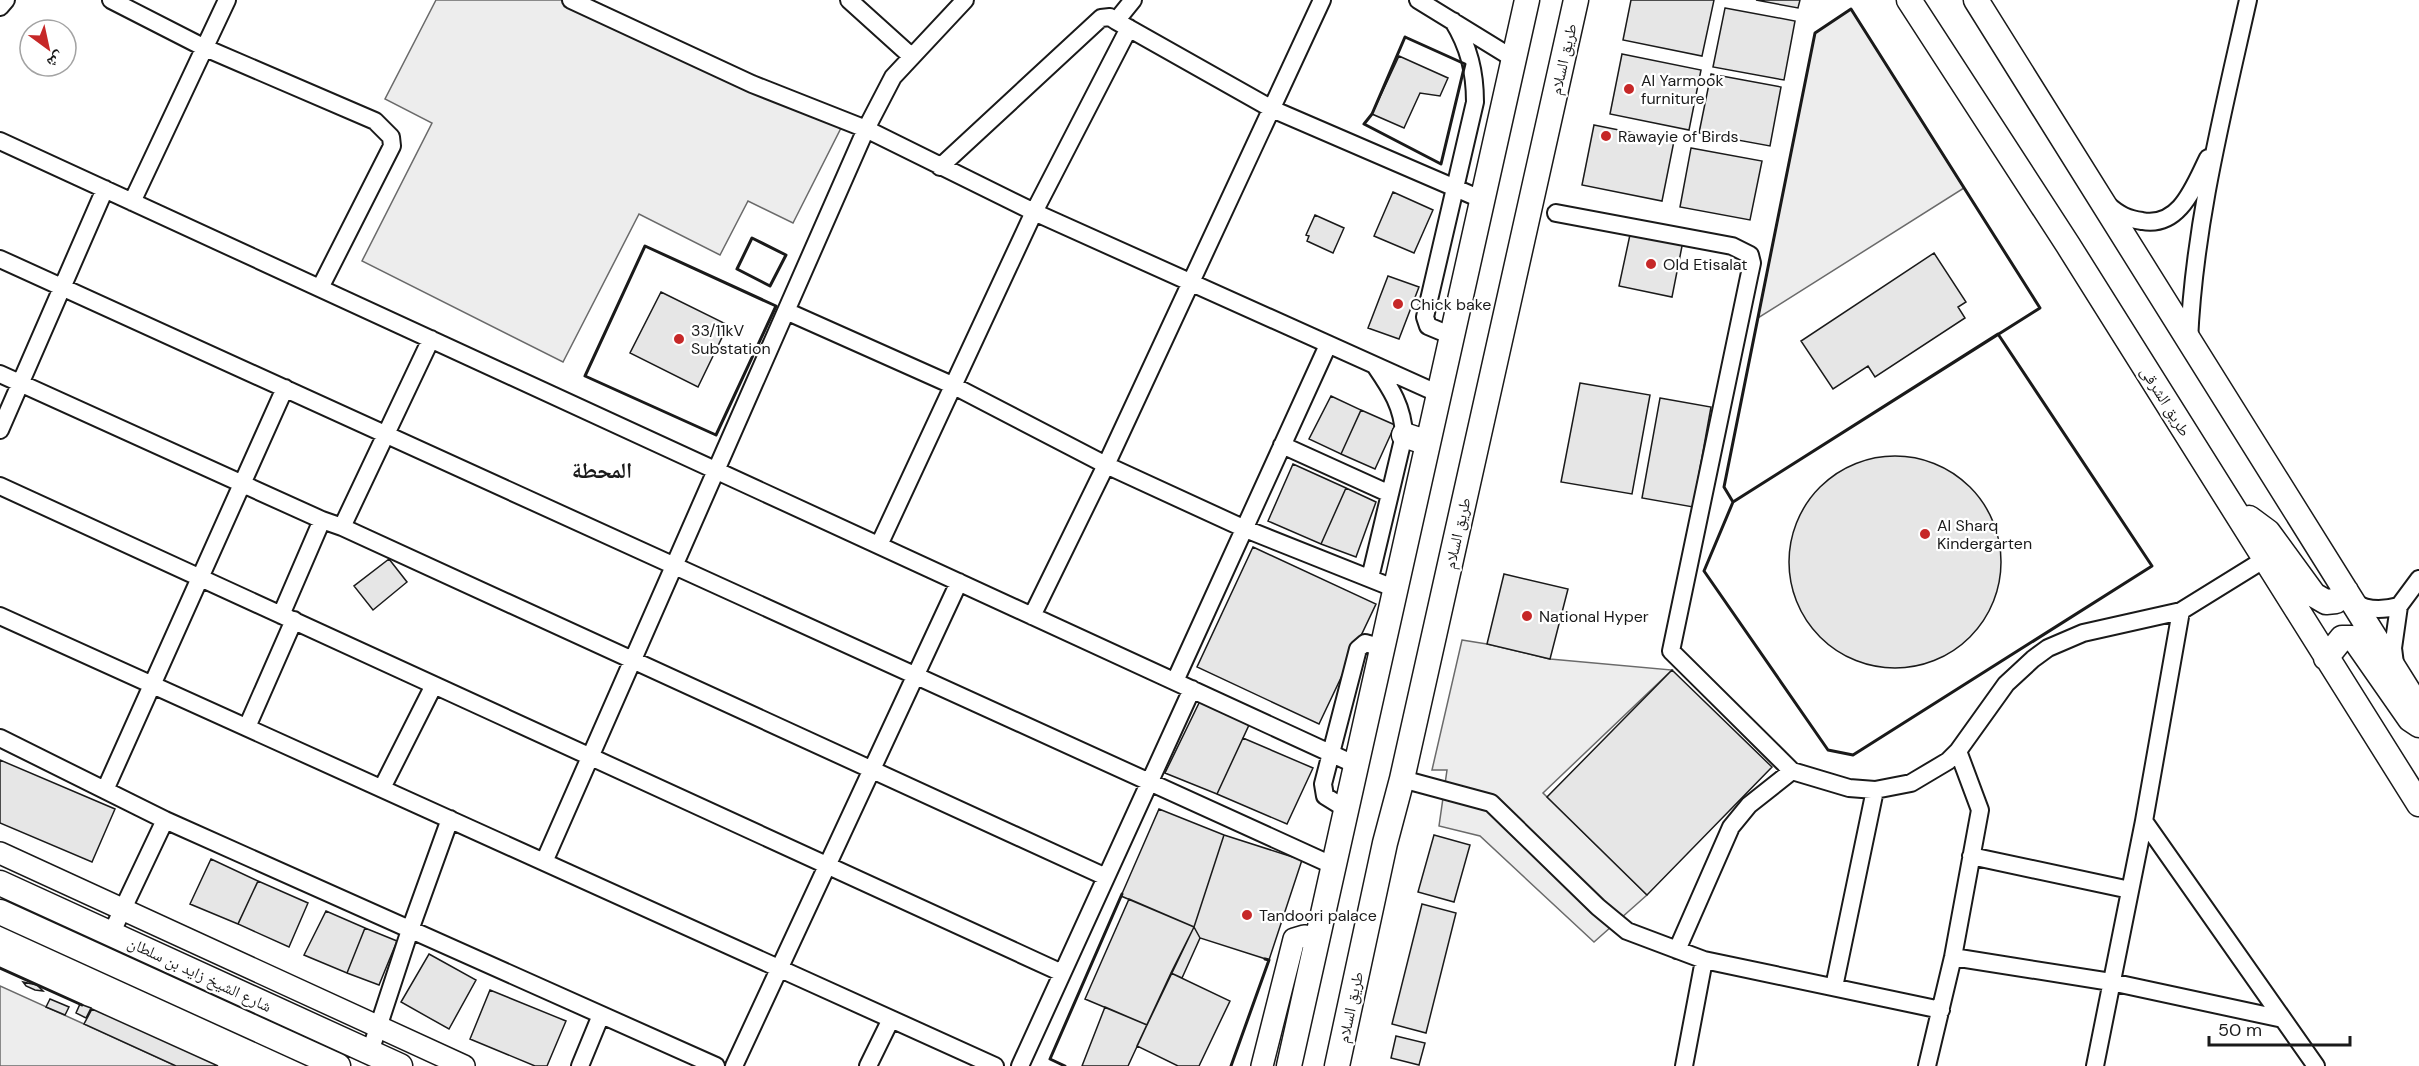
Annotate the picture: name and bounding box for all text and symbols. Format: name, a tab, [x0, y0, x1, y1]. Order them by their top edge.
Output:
north arrow	[18, 18, 78, 78]
street label: طريق السلام	[1545, 21, 1582, 97]
text: ش	[43, 47, 69, 74]
place label: Al Yarmook furniture	[1641, 70, 1723, 109]
marker: Al Yarmook furniture	[1622, 82, 1636, 96]
place label: Rawayie of Birds	[1618, 126, 1739, 147]
marker: Rawayie of Birds	[1599, 129, 1613, 143]
place label: Old Etisalat	[1663, 254, 1747, 275]
marker: Old Etisalat	[1644, 257, 1658, 271]
place label: Chick bake	[1410, 294, 1491, 315]
marker: Chick bake	[1391, 297, 1405, 311]
place label: 33/11kV Substation	[691, 320, 771, 359]
marker: 33/11kV Substation	[672, 332, 686, 346]
street label: طريق الشرقى	[2136, 362, 2195, 440]
district label: المحطة	[572, 456, 632, 485]
street label: طريق السلام	[1439, 495, 1476, 571]
place label: Al Sharq Kindergarten	[1937, 515, 2032, 554]
marker: Al Sharq Kindergarten	[1918, 527, 1932, 541]
place label: National Hyper	[1539, 606, 1649, 627]
marker: National Hyper	[1520, 609, 1534, 623]
place label: Tandoori palace	[1259, 905, 1377, 926]
marker: Tandoori palace	[1240, 908, 1254, 922]
street label: شارع الشيخ زايد بن سلطان	[124, 932, 275, 1017]
street label: طريق السلام	[1333, 969, 1368, 1045]
scale bar	[2209, 1009, 2350, 1047]
text: 50 m	[2218, 1018, 2262, 1042]

